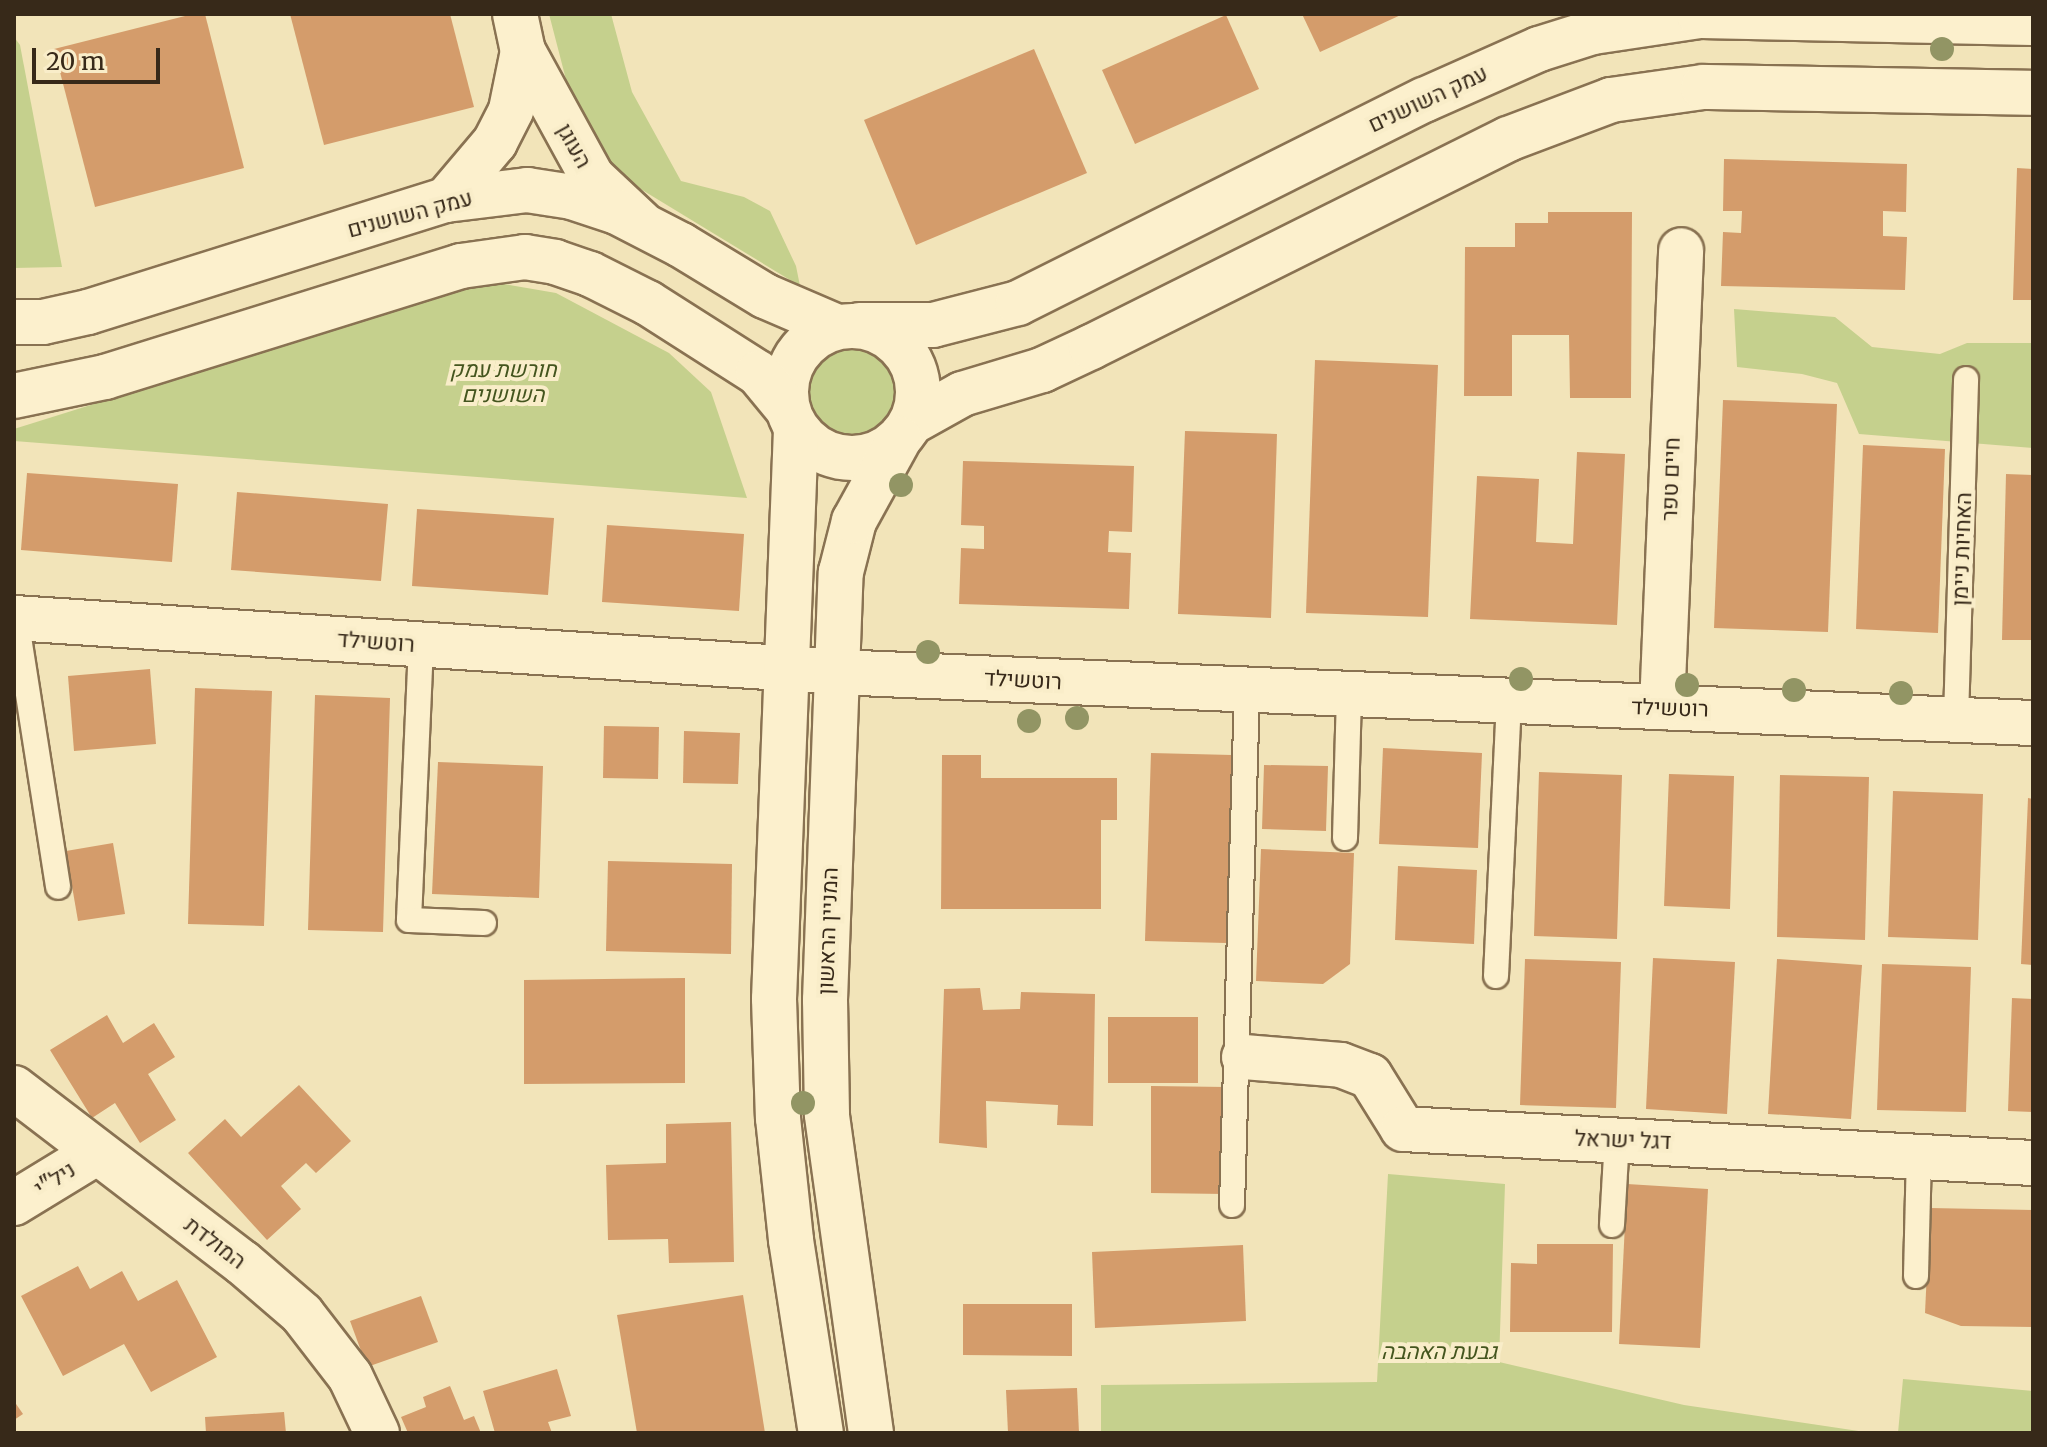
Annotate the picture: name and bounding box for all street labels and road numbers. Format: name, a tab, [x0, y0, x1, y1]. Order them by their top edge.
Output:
street label: עמק השושנים	[1364, 60, 1492, 138]
street label: העוגן	[551, 119, 597, 173]
street label: עמק השושנים	[345, 185, 475, 243]
street label: חיים טפר	[1656, 437, 1686, 521]
street label: האחיות ניימן	[1947, 492, 1977, 606]
street label: רוטשילד	[336, 626, 416, 658]
street label: רוטשילד	[984, 665, 1062, 695]
street label: רוטשילד	[1631, 693, 1709, 723]
street label: המניין הראשון	[813, 867, 843, 995]
street label: דגל ישראל	[1574, 1125, 1672, 1155]
street label: ניל"י	[30, 1156, 80, 1202]
street label: המולדת	[179, 1211, 251, 1275]

